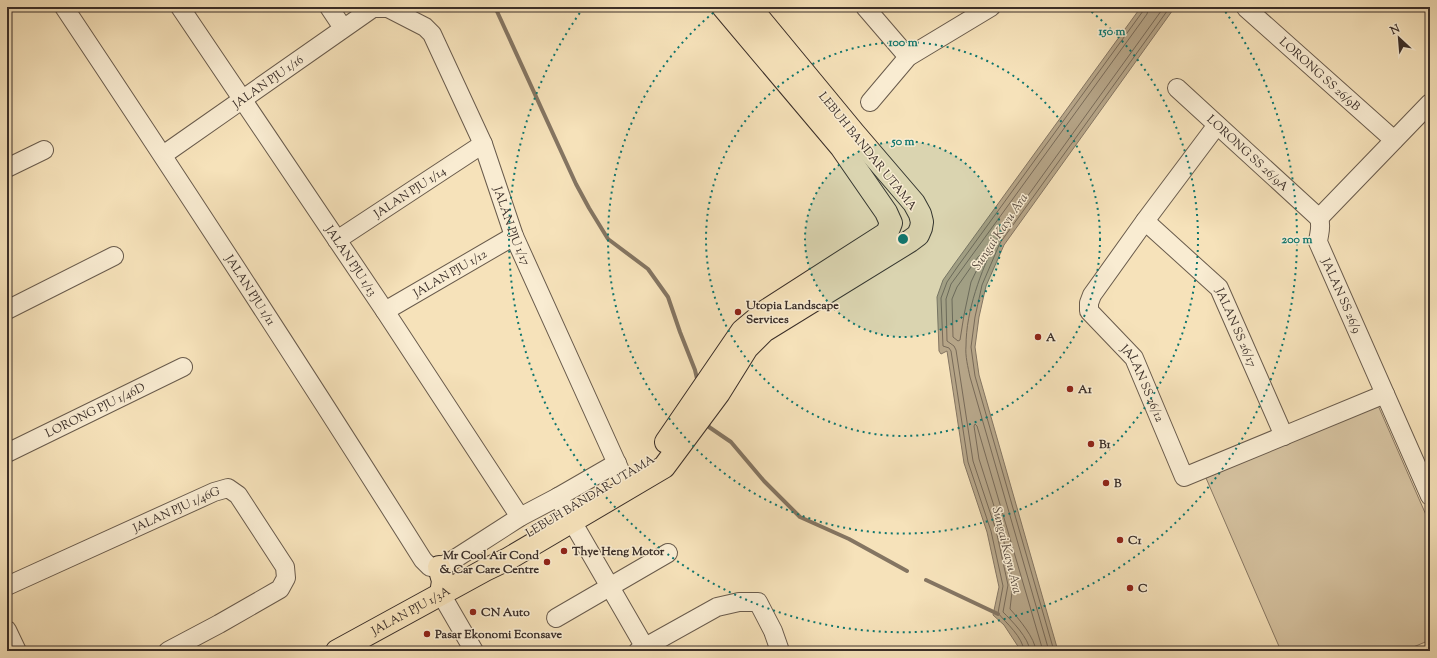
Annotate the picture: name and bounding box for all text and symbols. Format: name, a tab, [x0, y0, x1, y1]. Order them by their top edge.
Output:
north arrow	[1379, 18, 1419, 58]
text: N	[1387, 21, 1403, 39]
text: 150 m	[1097, 23, 1126, 41]
text: 100 m	[887, 34, 918, 52]
street label: LORONG SS 26/9B	[1275, 34, 1364, 116]
street label: JALAN PJU 1/16	[228, 51, 308, 114]
street label: LEBUH BANDAR UTAMA	[814, 88, 921, 215]
street label: LORONG SS 26/9A	[1202, 111, 1292, 196]
text: 50 m	[891, 133, 915, 151]
street label: JALAN PJU 1/14	[370, 163, 450, 224]
street label: JALAN PJU 1/17	[488, 184, 534, 269]
water label: Sungai Kayu Ara	[968, 190, 1033, 274]
street label: JALAN PJU 1/13	[319, 221, 381, 300]
text: 200 m	[1282, 231, 1312, 249]
centre of rings	[896, 232, 910, 246]
street label: JALAN PJU 1/12	[409, 245, 491, 303]
street label: JALAN PJU 1/11	[219, 251, 279, 330]
street label: JALAN SS 26/9	[1316, 255, 1365, 337]
street label: JALAN SS 26/17	[1210, 285, 1261, 370]
place label: Utopia Landscape Services	[745, 297, 839, 329]
marker: Utopia Landscape Services	[733, 307, 743, 317]
place label: A	[1045, 329, 1056, 347]
marker: A	[1033, 332, 1043, 342]
street label: JALAN SS 26/12	[1115, 340, 1168, 425]
street label: LORONG PJU 1/46D	[42, 379, 148, 443]
place label: A1	[1077, 381, 1093, 399]
marker: A1	[1065, 384, 1075, 394]
place label: B1	[1098, 436, 1112, 454]
marker: B1	[1086, 439, 1096, 449]
street label: LEBUH BANDAR UTAMA	[522, 451, 659, 543]
place label: B	[1113, 475, 1122, 493]
marker: B	[1101, 478, 1111, 488]
street label: JALAN PJU 1/46G	[129, 483, 222, 538]
water label: Sungai Kayu Ara	[987, 505, 1026, 596]
place label: C1	[1128, 532, 1143, 550]
marker: C1	[1115, 535, 1125, 545]
place label: Thye Heng Motor	[571, 543, 665, 561]
marker: Thye Heng Motor	[559, 546, 569, 556]
place label: Mr Cool Air Cond & Car Care Centre	[440, 547, 539, 579]
marker: Mr Cool Air Cond & Car Care Centre	[542, 557, 552, 567]
place label: C	[1138, 580, 1148, 598]
street label: JALAN PJU 1/3A	[368, 583, 454, 641]
marker: C	[1125, 583, 1135, 593]
place label: CN Auto	[481, 604, 530, 622]
marker: CN Auto	[468, 607, 478, 617]
place label: Pasar Ekonomi Econsave	[434, 626, 562, 644]
marker: Pasar Ekonomi Econsave	[422, 629, 432, 639]

